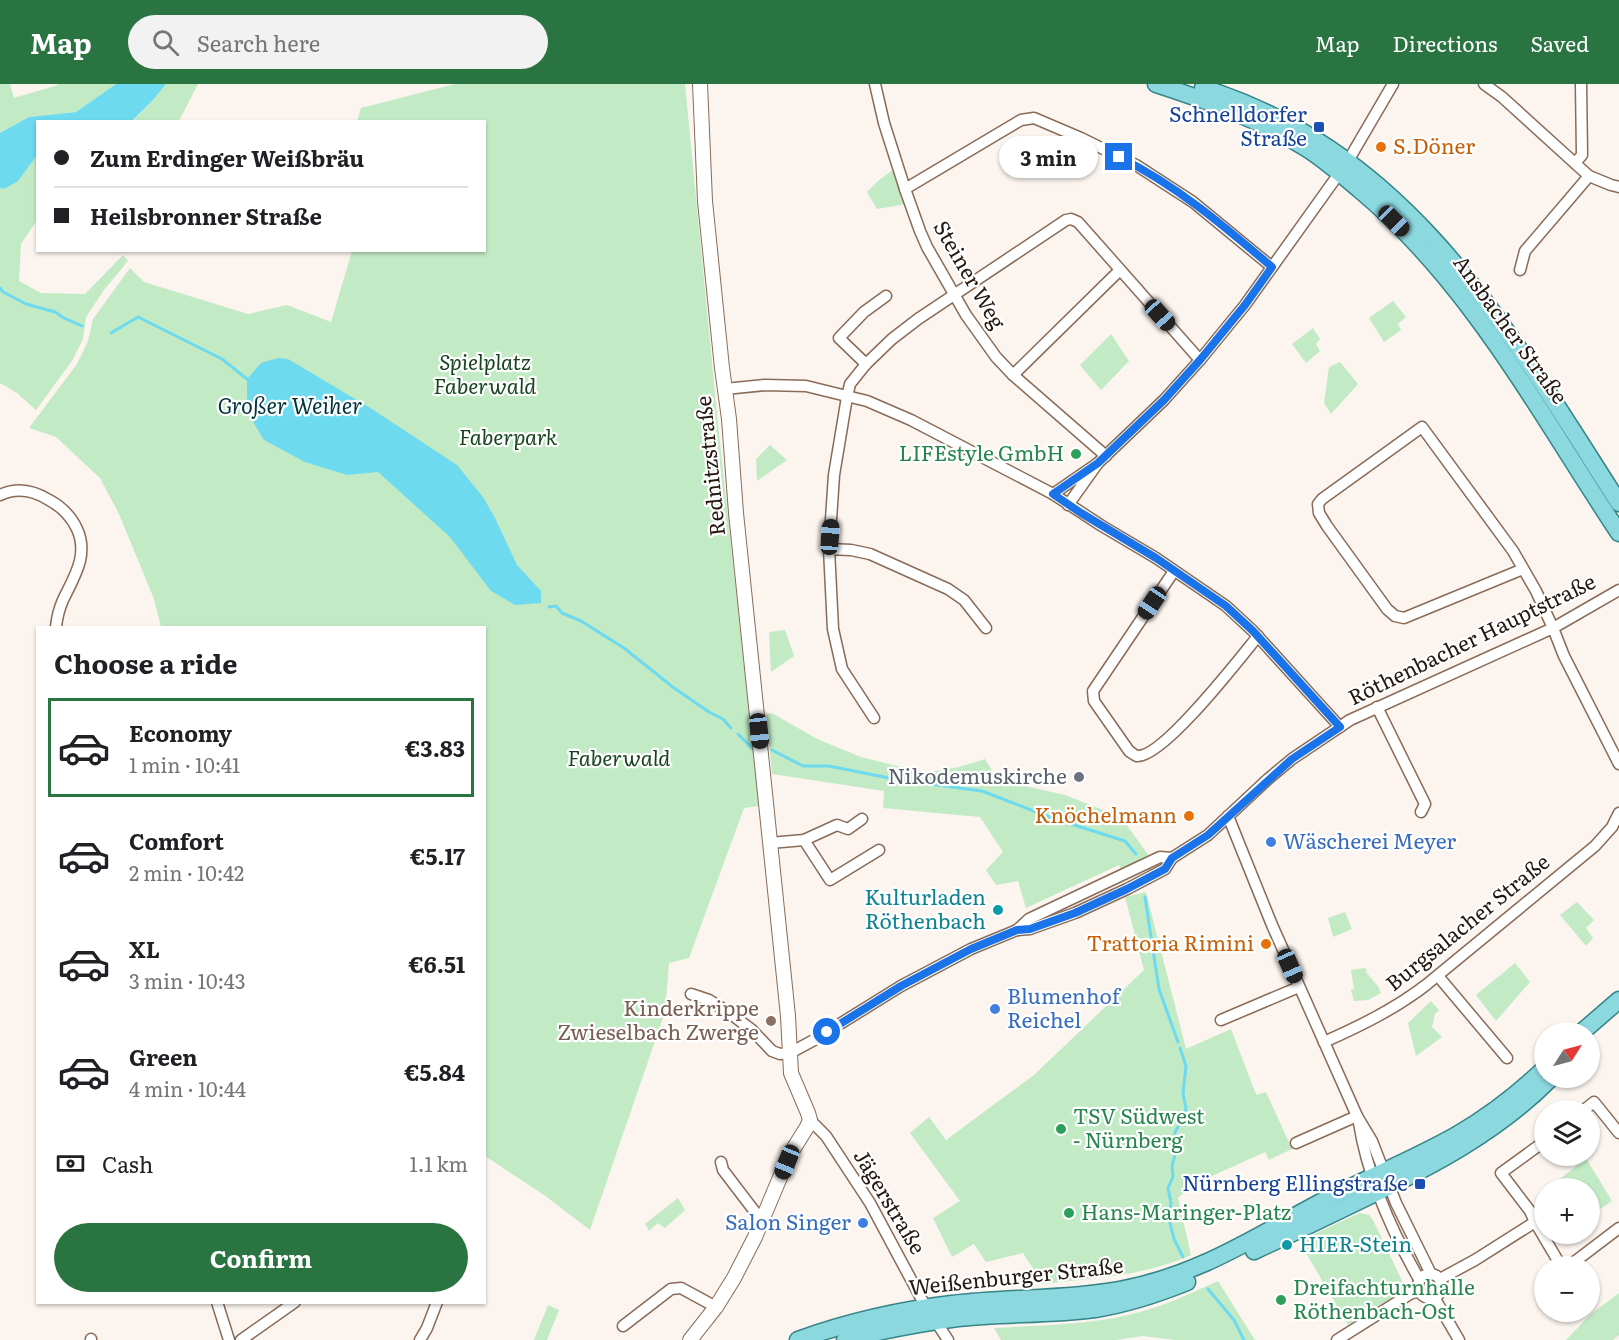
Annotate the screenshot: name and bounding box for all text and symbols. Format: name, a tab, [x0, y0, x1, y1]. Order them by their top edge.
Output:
search box	[128, 15, 548, 69]
text: Map	[30, 21, 92, 63]
icon: search	[149, 26, 182, 59]
text: Search here	[197, 26, 320, 59]
text: Map	[1315, 27, 1360, 58]
text: Directions	[1393, 27, 1498, 58]
text: Saved	[1531, 27, 1589, 58]
place label: Schnelldorfer Straße	[1169, 97, 1307, 152]
marker: Schnelldorfer Straße	[1312, 120, 1326, 134]
place label: S.Döner	[1393, 129, 1475, 160]
callout: 3 min	[999, 136, 1098, 178]
marker: S.Döner	[1374, 140, 1388, 154]
text: Zum Erdinger Weißbräu	[90, 141, 364, 174]
text: 3 min	[1020, 142, 1077, 172]
route end	[1105, 143, 1132, 170]
text: Heilsbronner Straße	[90, 199, 322, 232]
car	[1375, 202, 1413, 240]
street label: Steiner Weg	[928, 214, 1015, 334]
street label: Ansbacher Straße	[1447, 248, 1577, 409]
car	[1141, 296, 1179, 334]
park label: Spielplatz Faberwald	[434, 345, 536, 400]
water label: Großer Weiher	[218, 388, 362, 421]
street label: Rednitzstraße	[686, 394, 731, 538]
park label: Faberpark	[459, 420, 558, 451]
place label: LIFEstyle GmbH	[899, 436, 1064, 467]
marker: LIFEstyle GmbH	[1069, 447, 1083, 461]
car	[820, 518, 840, 556]
street label: Röthenbacher Hauptstraße	[1342, 564, 1600, 711]
car	[1134, 583, 1170, 623]
text: Choose a ride	[54, 642, 237, 682]
car	[748, 712, 770, 750]
text: Economy	[129, 716, 232, 749]
icon: car	[57, 721, 111, 775]
text: €3.83	[405, 731, 465, 764]
park label: Faberwald	[568, 741, 670, 772]
text: 1 min · 10:41	[129, 749, 240, 779]
place label: Nikodemuskirche	[888, 759, 1067, 790]
marker: Nikodemuskirche	[1072, 770, 1086, 784]
place label: Knöchelmann	[1034, 798, 1177, 829]
marker: Knöchelmann	[1182, 809, 1196, 823]
text: Comfort	[129, 824, 224, 857]
place label: Wäscherei Meyer	[1283, 824, 1456, 855]
icon: car	[57, 829, 111, 883]
marker: Wäscherei Meyer	[1264, 835, 1278, 849]
text: €5.17	[410, 839, 465, 872]
street label: Burgsalacher Straße	[1378, 845, 1555, 997]
text: 2 min · 10:42	[129, 857, 244, 887]
place label: Kulturladen Röthenbach	[864, 880, 986, 935]
marker: Kulturladen Röthenbach	[991, 903, 1005, 917]
place label: Trattoria Rimini	[1087, 926, 1254, 957]
text: XL	[129, 932, 160, 965]
icon: car	[57, 937, 111, 991]
marker: Trattoria Rimini	[1259, 937, 1273, 951]
car	[1274, 946, 1306, 986]
text: €6.51	[409, 947, 465, 980]
text: 3 min · 10:43	[129, 965, 246, 995]
place label: Blumenhof Reichel	[1007, 979, 1122, 1034]
place label: Kinderkrippe Zwieselbach Zwerge	[557, 991, 759, 1046]
marker: Blumenhof Reichel	[988, 1002, 1002, 1016]
marker: Kinderkrippe Zwieselbach Zwerge	[764, 1014, 778, 1028]
route start	[813, 1018, 840, 1045]
north arrow	[1534, 1022, 1600, 1088]
map controls	[1534, 1022, 1600, 1322]
text: Green	[129, 1040, 198, 1073]
icon: car	[57, 1045, 111, 1099]
text: €5.84	[404, 1055, 465, 1088]
text: 4 min · 10:44	[129, 1073, 246, 1103]
place label: TSV Südwest - Nürnberg	[1073, 1099, 1205, 1154]
button: layers	[1534, 1100, 1600, 1166]
marker: TSV Südwest - Nürnberg	[1054, 1122, 1068, 1136]
car	[772, 1142, 802, 1182]
street label: Jägerstraße	[848, 1142, 935, 1259]
icon: cash	[54, 1147, 87, 1180]
text: Cash	[102, 1147, 153, 1180]
text: 1.1 km	[410, 1148, 468, 1178]
place label: Nürnberg Ellingstraße	[1182, 1166, 1408, 1197]
marker: Nürnberg Ellingstraße	[1413, 1177, 1427, 1191]
button: +	[1534, 1178, 1600, 1244]
place label: Hans-Maringer-Platz	[1081, 1195, 1291, 1226]
place label: Salon Singer	[725, 1205, 851, 1236]
marker: Hans-Maringer-Platz	[1062, 1206, 1076, 1220]
marker: Salon Singer	[856, 1216, 870, 1230]
button: Confirm	[54, 1223, 468, 1292]
place label: HIER-Stein	[1299, 1227, 1412, 1258]
marker: HIER-Stein	[1280, 1238, 1294, 1252]
street label: Weißenburger Straße	[907, 1248, 1125, 1301]
button: −	[1534, 1256, 1600, 1322]
place label: Dreifachturnhalle Röthenbach-Ost	[1293, 1270, 1475, 1325]
marker: Dreifachturnhalle Röthenbach-Ost	[1274, 1293, 1288, 1307]

